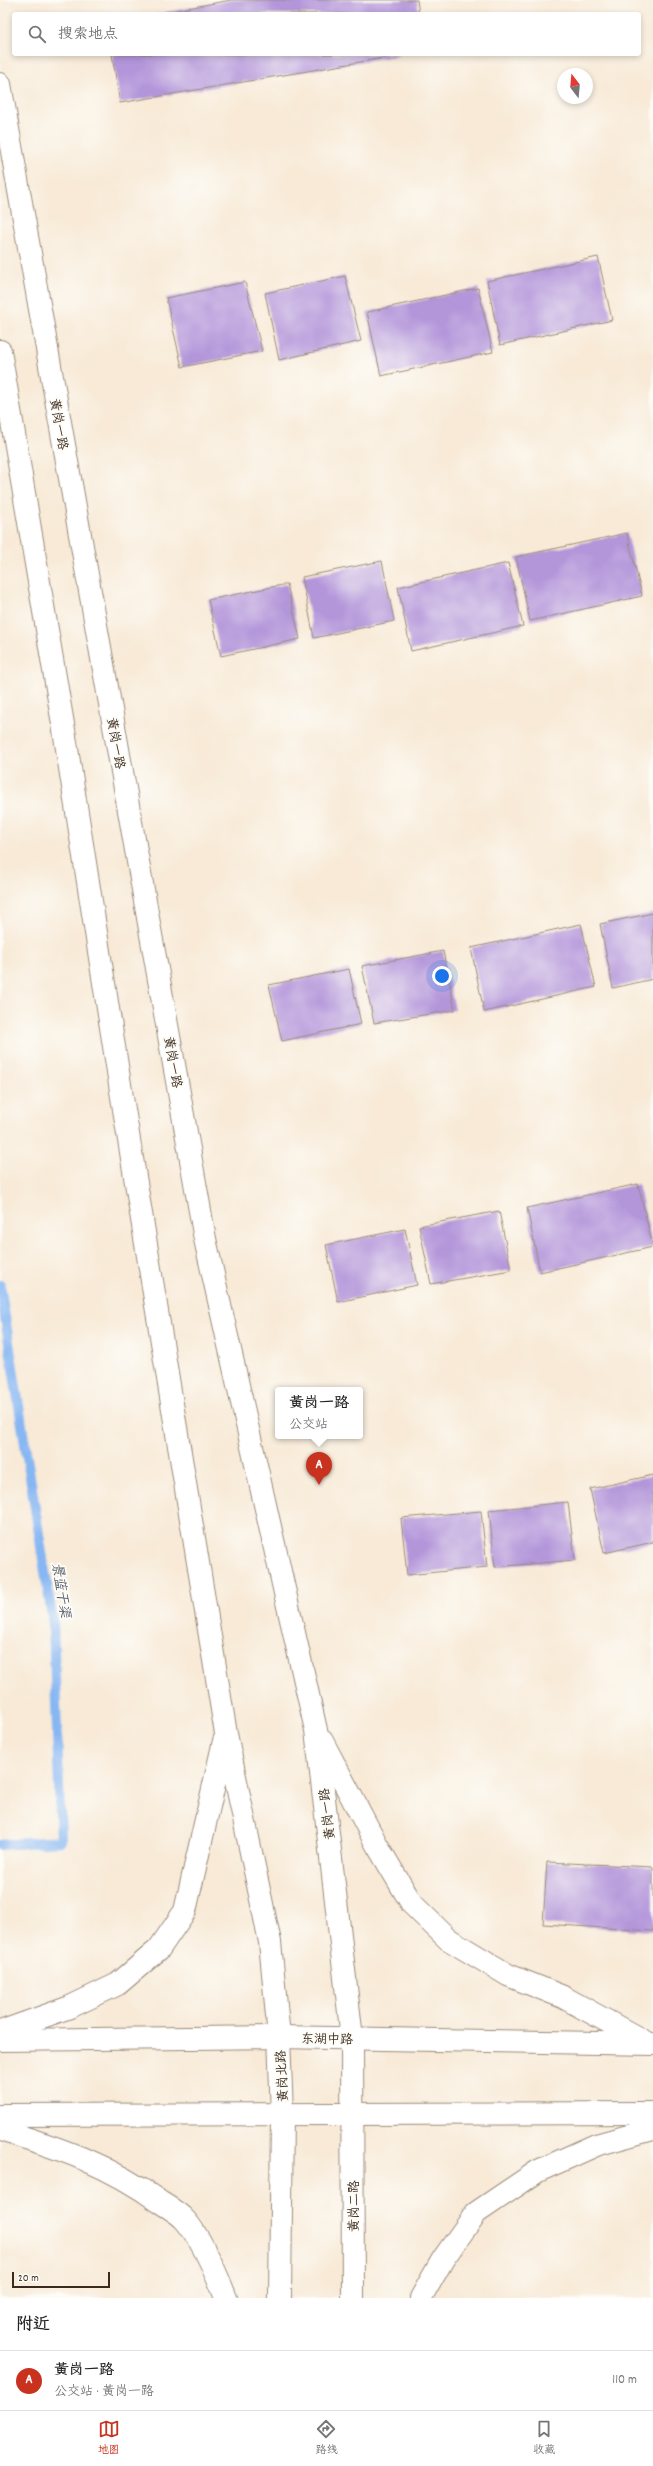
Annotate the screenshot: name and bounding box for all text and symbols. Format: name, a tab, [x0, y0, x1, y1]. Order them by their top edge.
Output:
search box	[12, 12, 641, 56]
icon: search	[26, 23, 48, 45]
text: 搜索地点	[58, 24, 118, 46]
north arrow	[557, 68, 593, 104]
street label: 黄岗一路	[44, 397, 71, 452]
street label: 黄岗一路	[101, 716, 128, 771]
your location	[432, 966, 452, 986]
street label: 黄岗一路	[158, 1035, 185, 1090]
popup	[275, 1387, 363, 1439]
text: 黄岗一路	[289, 1393, 349, 1415]
text: 公交站	[289, 1416, 328, 1435]
pin: A	[306, 1452, 332, 1485]
water label: 景蓝干渠	[46, 1561, 74, 1621]
street label: 黄岗一路	[316, 1787, 341, 1841]
street label: 东湖中路	[301, 2031, 353, 2050]
street label: 黃岗北路	[273, 2049, 294, 2102]
street label: 黄岗二路	[346, 2180, 365, 2232]
scale bar	[12, 2270, 110, 2289]
text: 20 m	[18, 2271, 39, 2287]
text: 附近	[16, 2314, 50, 2338]
text: 黄岗一路	[54, 2360, 114, 2382]
text: A	[25, 2371, 33, 2390]
text: 110 m	[612, 2371, 637, 2390]
text: 公交站 · 黄岗一路	[54, 2383, 154, 2402]
tab: 地图	[98, 2418, 120, 2459]
tab: 路线	[315, 2418, 337, 2459]
tab: 收藏	[533, 2418, 555, 2459]

